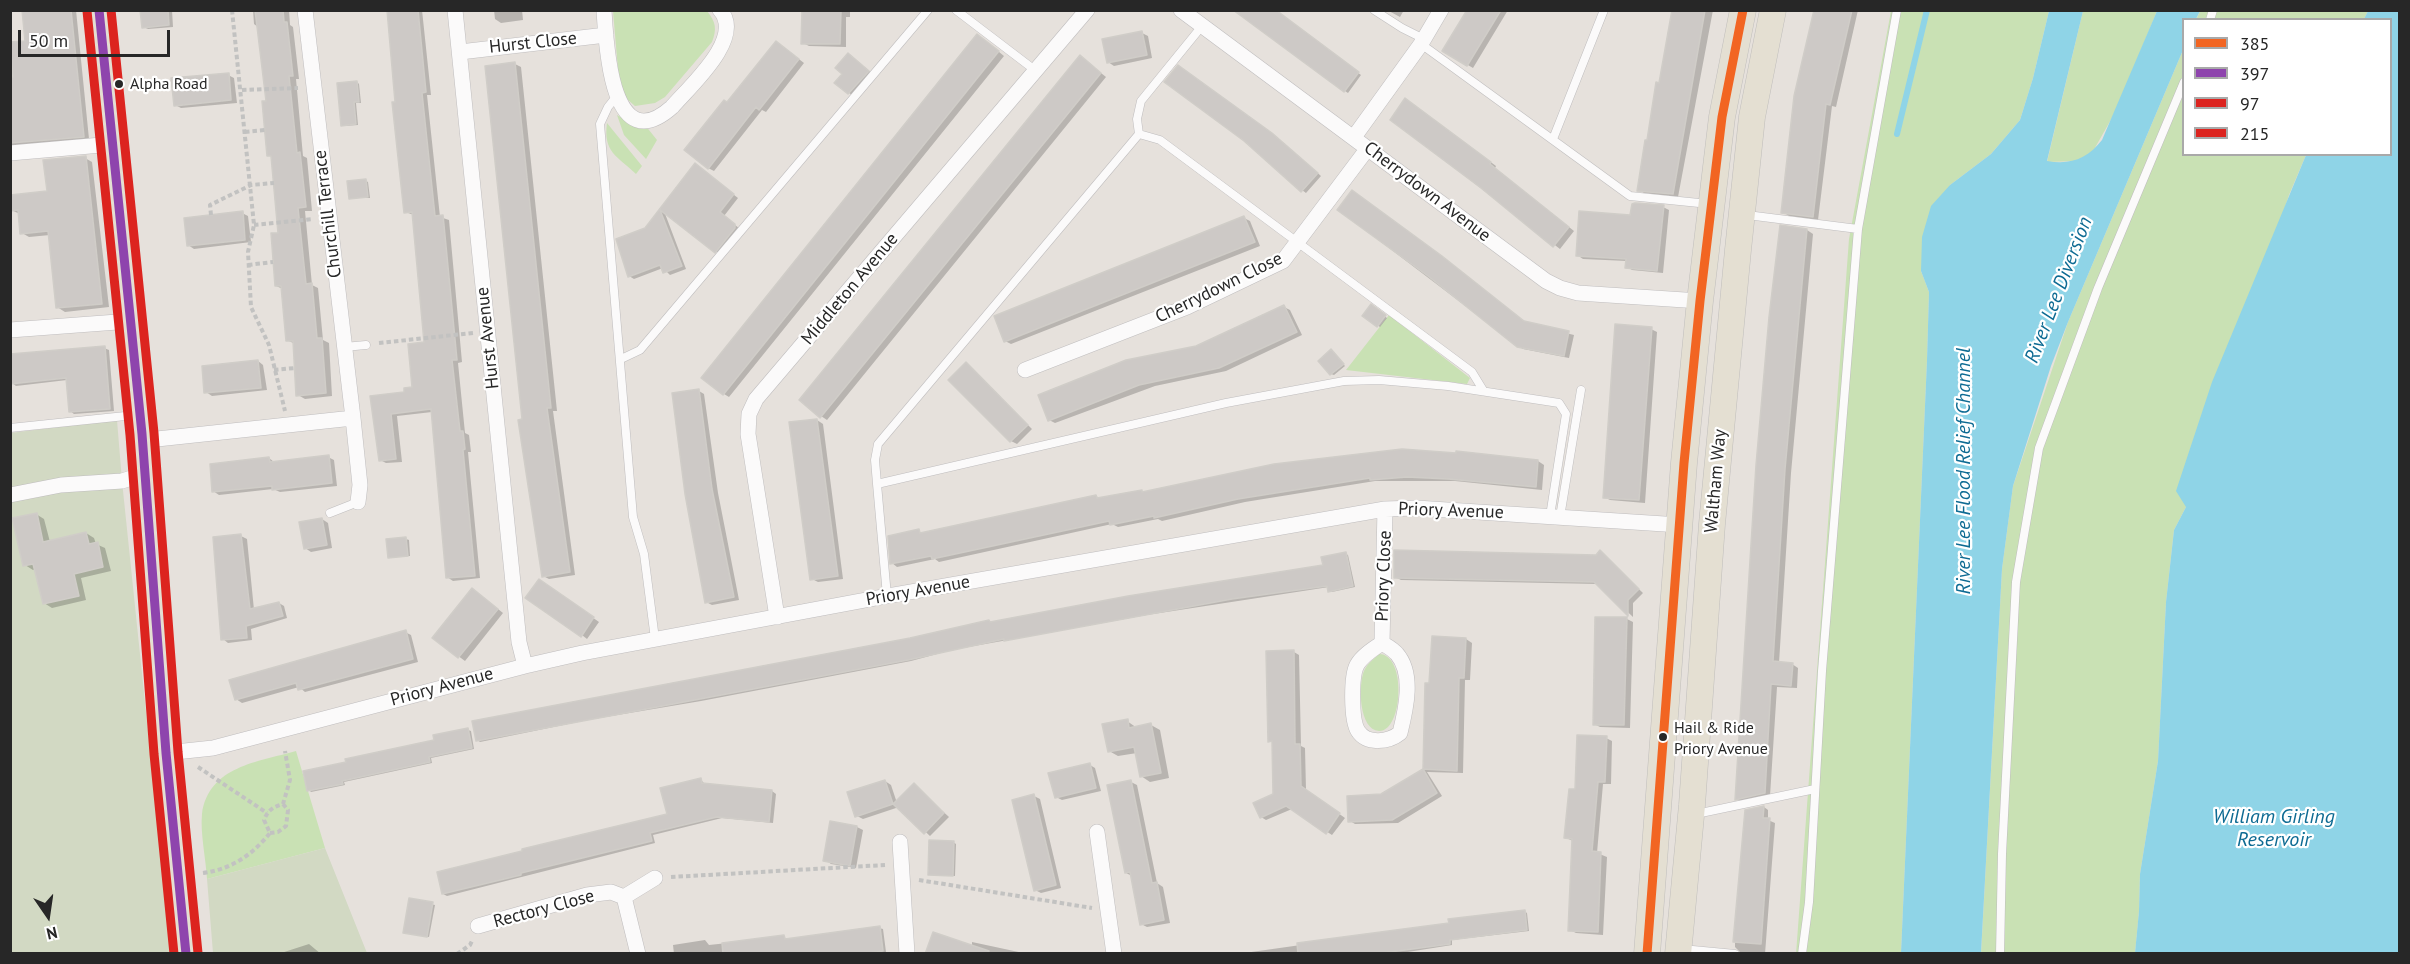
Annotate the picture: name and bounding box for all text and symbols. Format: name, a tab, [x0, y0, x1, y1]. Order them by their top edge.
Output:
scale bar	[21, 18, 172, 56]
legend	[2182, 18, 2392, 156]
street label: Hurst Close	[488, 28, 578, 58]
text: 50 m	[29, 29, 68, 52]
text: 385	[2240, 32, 2269, 55]
text: 397	[2240, 62, 2269, 85]
place label: Alpha Road	[130, 74, 208, 94]
marker: Alpha Road	[113, 78, 125, 90]
text: 97	[2240, 92, 2260, 115]
text: 215	[2240, 122, 2269, 145]
street label: Cherrydown Avenue	[1359, 137, 1495, 247]
street label: Churchill Terrace	[309, 149, 347, 279]
water label: River Lee Diversion	[2020, 214, 2098, 366]
street label: Middleton Avenue	[797, 229, 903, 349]
street label: Cherrydown Close	[1152, 248, 1286, 328]
street label: Hurst Avenue	[472, 286, 504, 390]
water label: River Lee Flood Relief Channel	[1952, 348, 1976, 594]
street label: Waltham Way	[1701, 428, 1731, 534]
street label: Priory Avenue	[1398, 498, 1504, 524]
street label: Priory Close	[1372, 530, 1396, 622]
street label: Priory Avenue	[864, 571, 972, 611]
street label: Priory Avenue	[388, 663, 496, 711]
place label: Hail & Ride Priory Avenue	[1674, 718, 1768, 756]
marker: Hail & Ride Priory Avenue	[1657, 731, 1669, 743]
water label: William Girling Reservoir	[2213, 805, 2335, 852]
street label: Rectory Close	[491, 885, 597, 933]
north arrow	[18, 886, 78, 946]
text: N	[45, 923, 59, 944]

